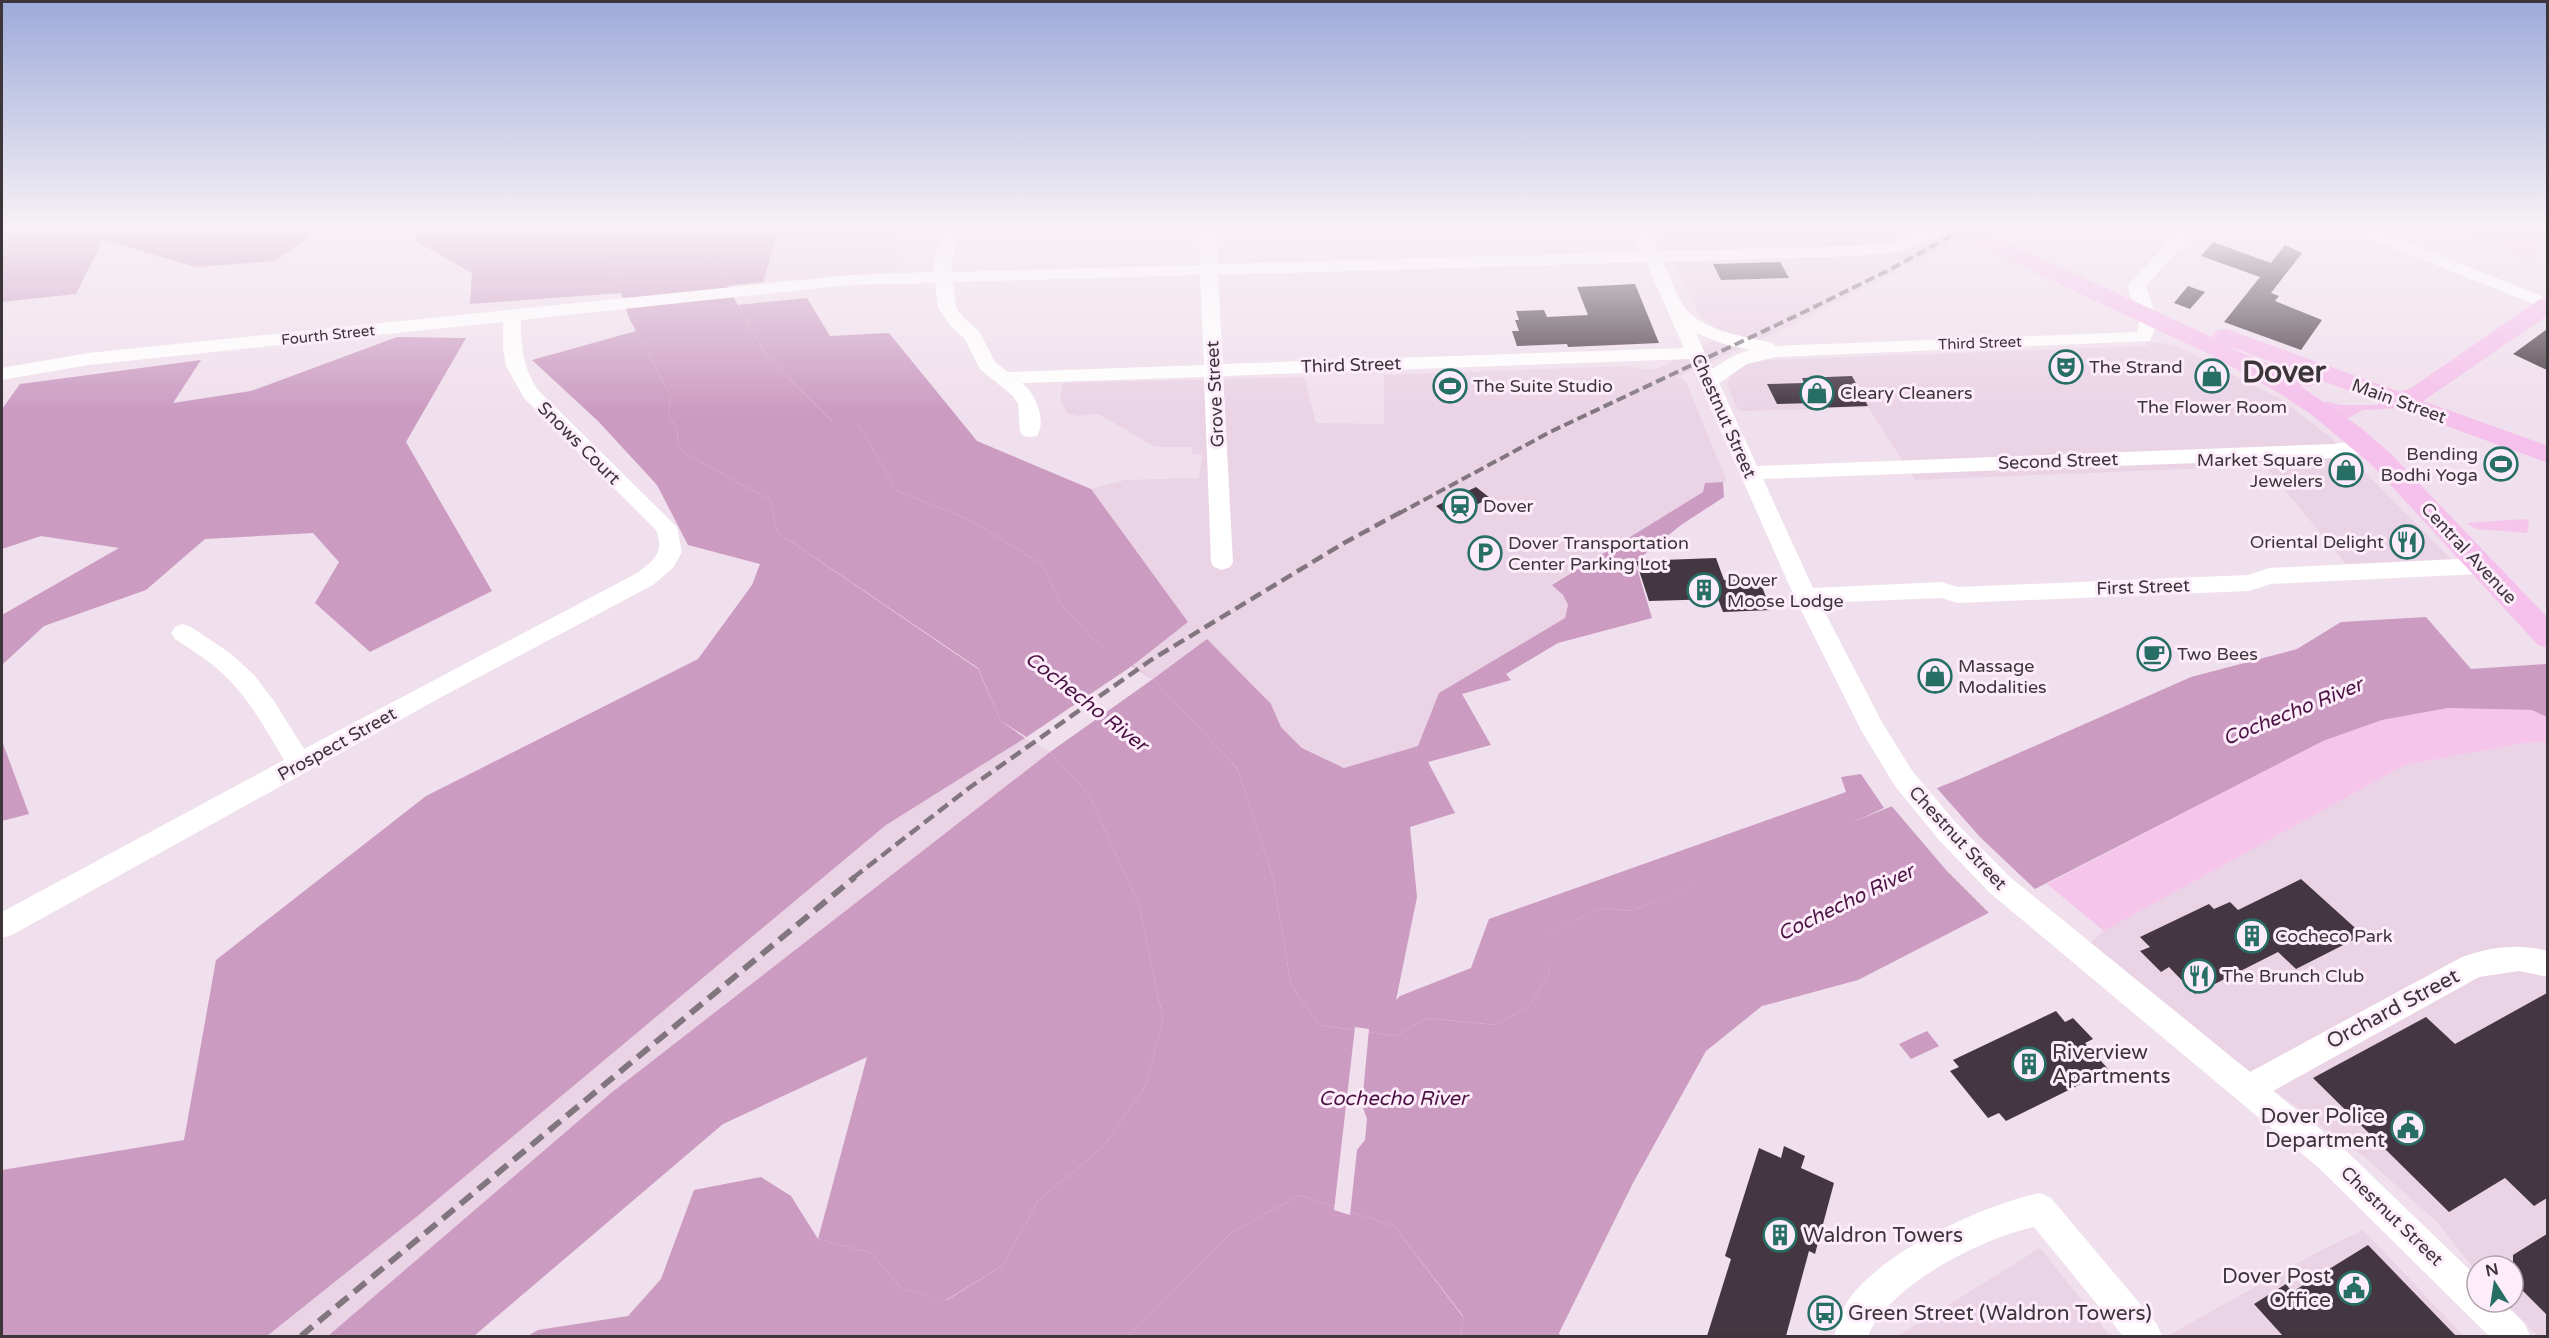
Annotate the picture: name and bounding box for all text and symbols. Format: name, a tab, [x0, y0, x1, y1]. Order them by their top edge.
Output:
street label: Fourth Street	[280, 321, 376, 349]
street label: Third Street	[1938, 333, 2022, 353]
street label: Grove Street	[1201, 340, 1229, 448]
theatre icon: The Strand	[2048, 349, 2084, 385]
street label: Chestnut Street	[1687, 350, 1761, 482]
street label: Third Street	[1300, 352, 1402, 378]
district label: Dover	[2242, 354, 2327, 391]
place label: The Strand	[2089, 356, 2183, 378]
shop icon: The Flower Room	[2194, 358, 2230, 394]
sports icon: The Suite Studio	[1432, 368, 1468, 404]
street label: Main Street	[2349, 374, 2449, 428]
place label: The Suite Studio	[1473, 375, 1613, 397]
shop icon: Cleary Cleaners	[1799, 375, 1835, 411]
place label: Cleary Cleaners	[1840, 382, 1973, 404]
place label: The Flower Room	[2137, 396, 2287, 418]
street label: Snows Court	[533, 397, 625, 489]
place label: Bending Bodhi Yoga	[2381, 443, 2478, 486]
sports icon: Bending Bodhi Yoga	[2483, 446, 2519, 482]
street label: Second Street	[1998, 448, 2119, 474]
place label: Market Square Jewelers	[2197, 449, 2323, 492]
shop icon: Market Square Jewelers	[2328, 452, 2364, 488]
station icon: Dover	[1442, 488, 1478, 524]
place label: Dover	[1483, 495, 1534, 517]
street label: Central Avenue	[2416, 498, 2522, 608]
restaurant icon: Oriental Delight	[2389, 524, 2425, 560]
place label: Oriental Delight	[2250, 531, 2384, 553]
place label: Dover Transportation Center Parking Lot	[1508, 532, 1689, 575]
parking icon: Dover Transportation Center Parking Lot	[1467, 535, 1503, 571]
place label: Dover Moose Lodge	[1727, 569, 1844, 612]
building icon: Dover Moose Lodge	[1686, 572, 1722, 608]
street label: First Street	[2096, 574, 2190, 600]
cafe icon: Two Bees	[2136, 636, 2172, 672]
place label: Two Bees	[2177, 643, 2258, 665]
water label: Cochecho River	[1020, 647, 1154, 759]
place label: Massage Modalities	[1958, 655, 2047, 698]
shop icon: Massage Modalities	[1917, 658, 1953, 694]
water label: Cochecho River	[2220, 672, 2369, 751]
street label: Prospect Street	[274, 702, 400, 786]
street label: Chestnut Street	[1904, 782, 2012, 895]
water label: Cochecho River	[1774, 859, 1920, 946]
building icon: Cocheco Park	[2234, 918, 2270, 954]
place label: Cocheco Park	[2275, 925, 2393, 947]
restaurant icon: The Brunch Club	[2181, 958, 2217, 994]
street label: Orchard Street	[2322, 963, 2464, 1055]
place label: The Brunch Club	[2222, 965, 2364, 987]
place label: Riverview Apartments	[2052, 1040, 2170, 1089]
building icon: Riverview Apartments	[2011, 1046, 2047, 1082]
water label: Cochecho River	[1319, 1087, 1470, 1111]
place label: Dover Police Department	[2261, 1104, 2385, 1153]
public building icon: Dover Police Department	[2390, 1110, 2426, 1146]
street label: Chestnut Street	[2336, 1162, 2448, 1271]
building icon: Waldron Towers	[1762, 1217, 1798, 1253]
place label: Waldron Towers	[1803, 1223, 1963, 1248]
north arrow	[2465, 1254, 2525, 1314]
text: N	[2484, 1259, 2500, 1281]
place label: Dover Post Office	[2222, 1264, 2331, 1313]
public building icon: Dover Post Office	[2336, 1270, 2372, 1306]
bus stop icon: Green Street (Waldron Towers)	[1807, 1295, 1843, 1331]
place label: Green Street (Waldron Towers)	[1848, 1301, 2152, 1326]

